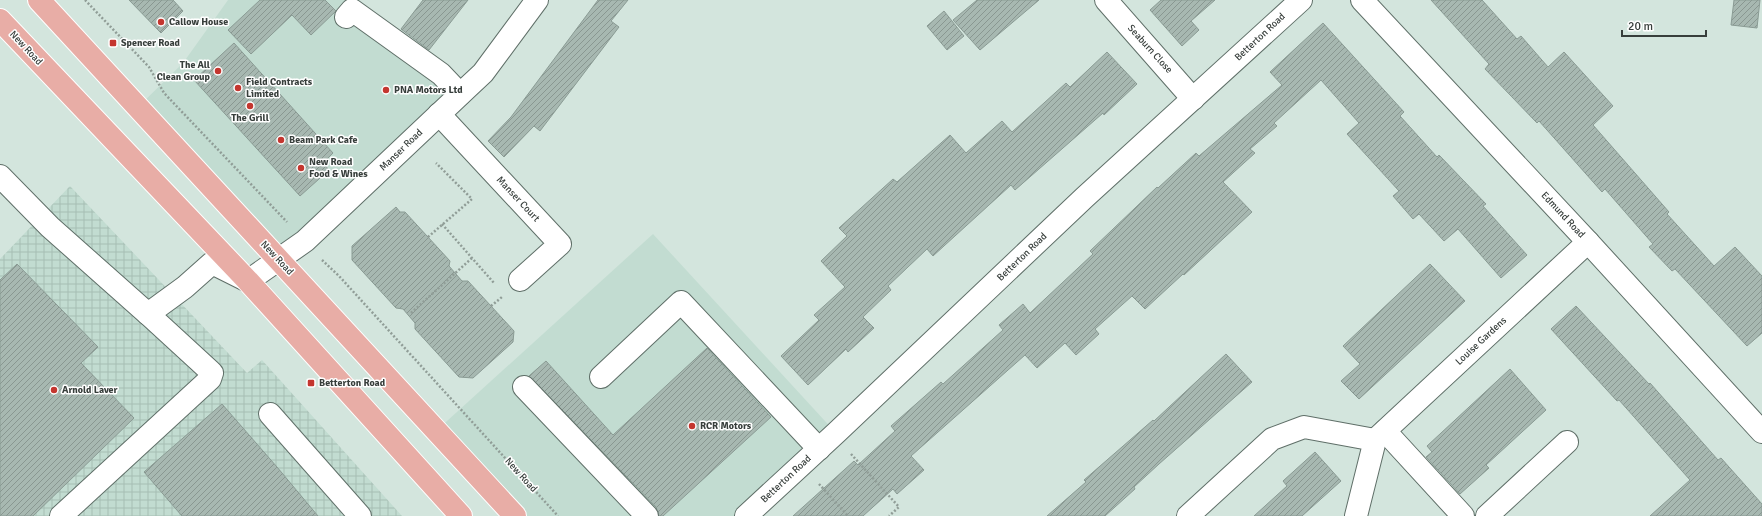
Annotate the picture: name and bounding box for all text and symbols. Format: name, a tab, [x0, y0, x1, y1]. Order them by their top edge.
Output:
street label: Betterton Road	[1232, 11, 1288, 63]
scale bar	[1622, 12, 1706, 38]
place label: Callow House	[169, 16, 228, 28]
marker: Callow House	[156, 17, 166, 27]
text: 20 m	[1628, 19, 1653, 34]
street label: Seaburn Close	[1125, 22, 1175, 76]
street label: New Road	[7, 28, 45, 68]
place label: Spencer Road	[121, 37, 180, 49]
marker: Spencer Road	[108, 38, 118, 48]
place label: The All Clean Group	[157, 59, 211, 83]
marker: The All Clean Group	[213, 66, 223, 76]
place label: Field Contracts Limited	[246, 76, 313, 100]
marker: Field Contracts Limited	[233, 83, 243, 93]
place label: PNA Motors Ltd	[394, 84, 463, 96]
marker: PNA Motors Ltd	[381, 85, 391, 95]
marker: The Grill	[245, 101, 255, 111]
place label: The Grill	[231, 112, 269, 124]
street label: Manser Road	[377, 126, 425, 174]
place label: Beam Park Cafe	[289, 134, 358, 146]
marker: Beam Park Cafe	[276, 135, 286, 145]
place label: New Road Food & Wines	[309, 156, 368, 180]
marker: New Road Food & Wines	[296, 163, 306, 173]
street label: Manser Court	[494, 174, 542, 225]
street label: Edmund Road	[1539, 189, 1587, 241]
street label: Betterton Road	[995, 230, 1049, 284]
street label: New Road	[258, 238, 296, 278]
street label: Louise Gardens	[1453, 314, 1509, 368]
place label: Betterton Road	[319, 377, 386, 389]
marker: Betterton Road	[306, 378, 316, 388]
place label: Arnold Laver	[62, 384, 118, 396]
marker: Arnold Laver	[49, 385, 59, 395]
place label: RCR Motors	[700, 420, 752, 432]
marker: RCR Motors	[687, 421, 697, 431]
street label: Betterton Road	[758, 453, 814, 505]
street label: New Road	[502, 455, 540, 495]

